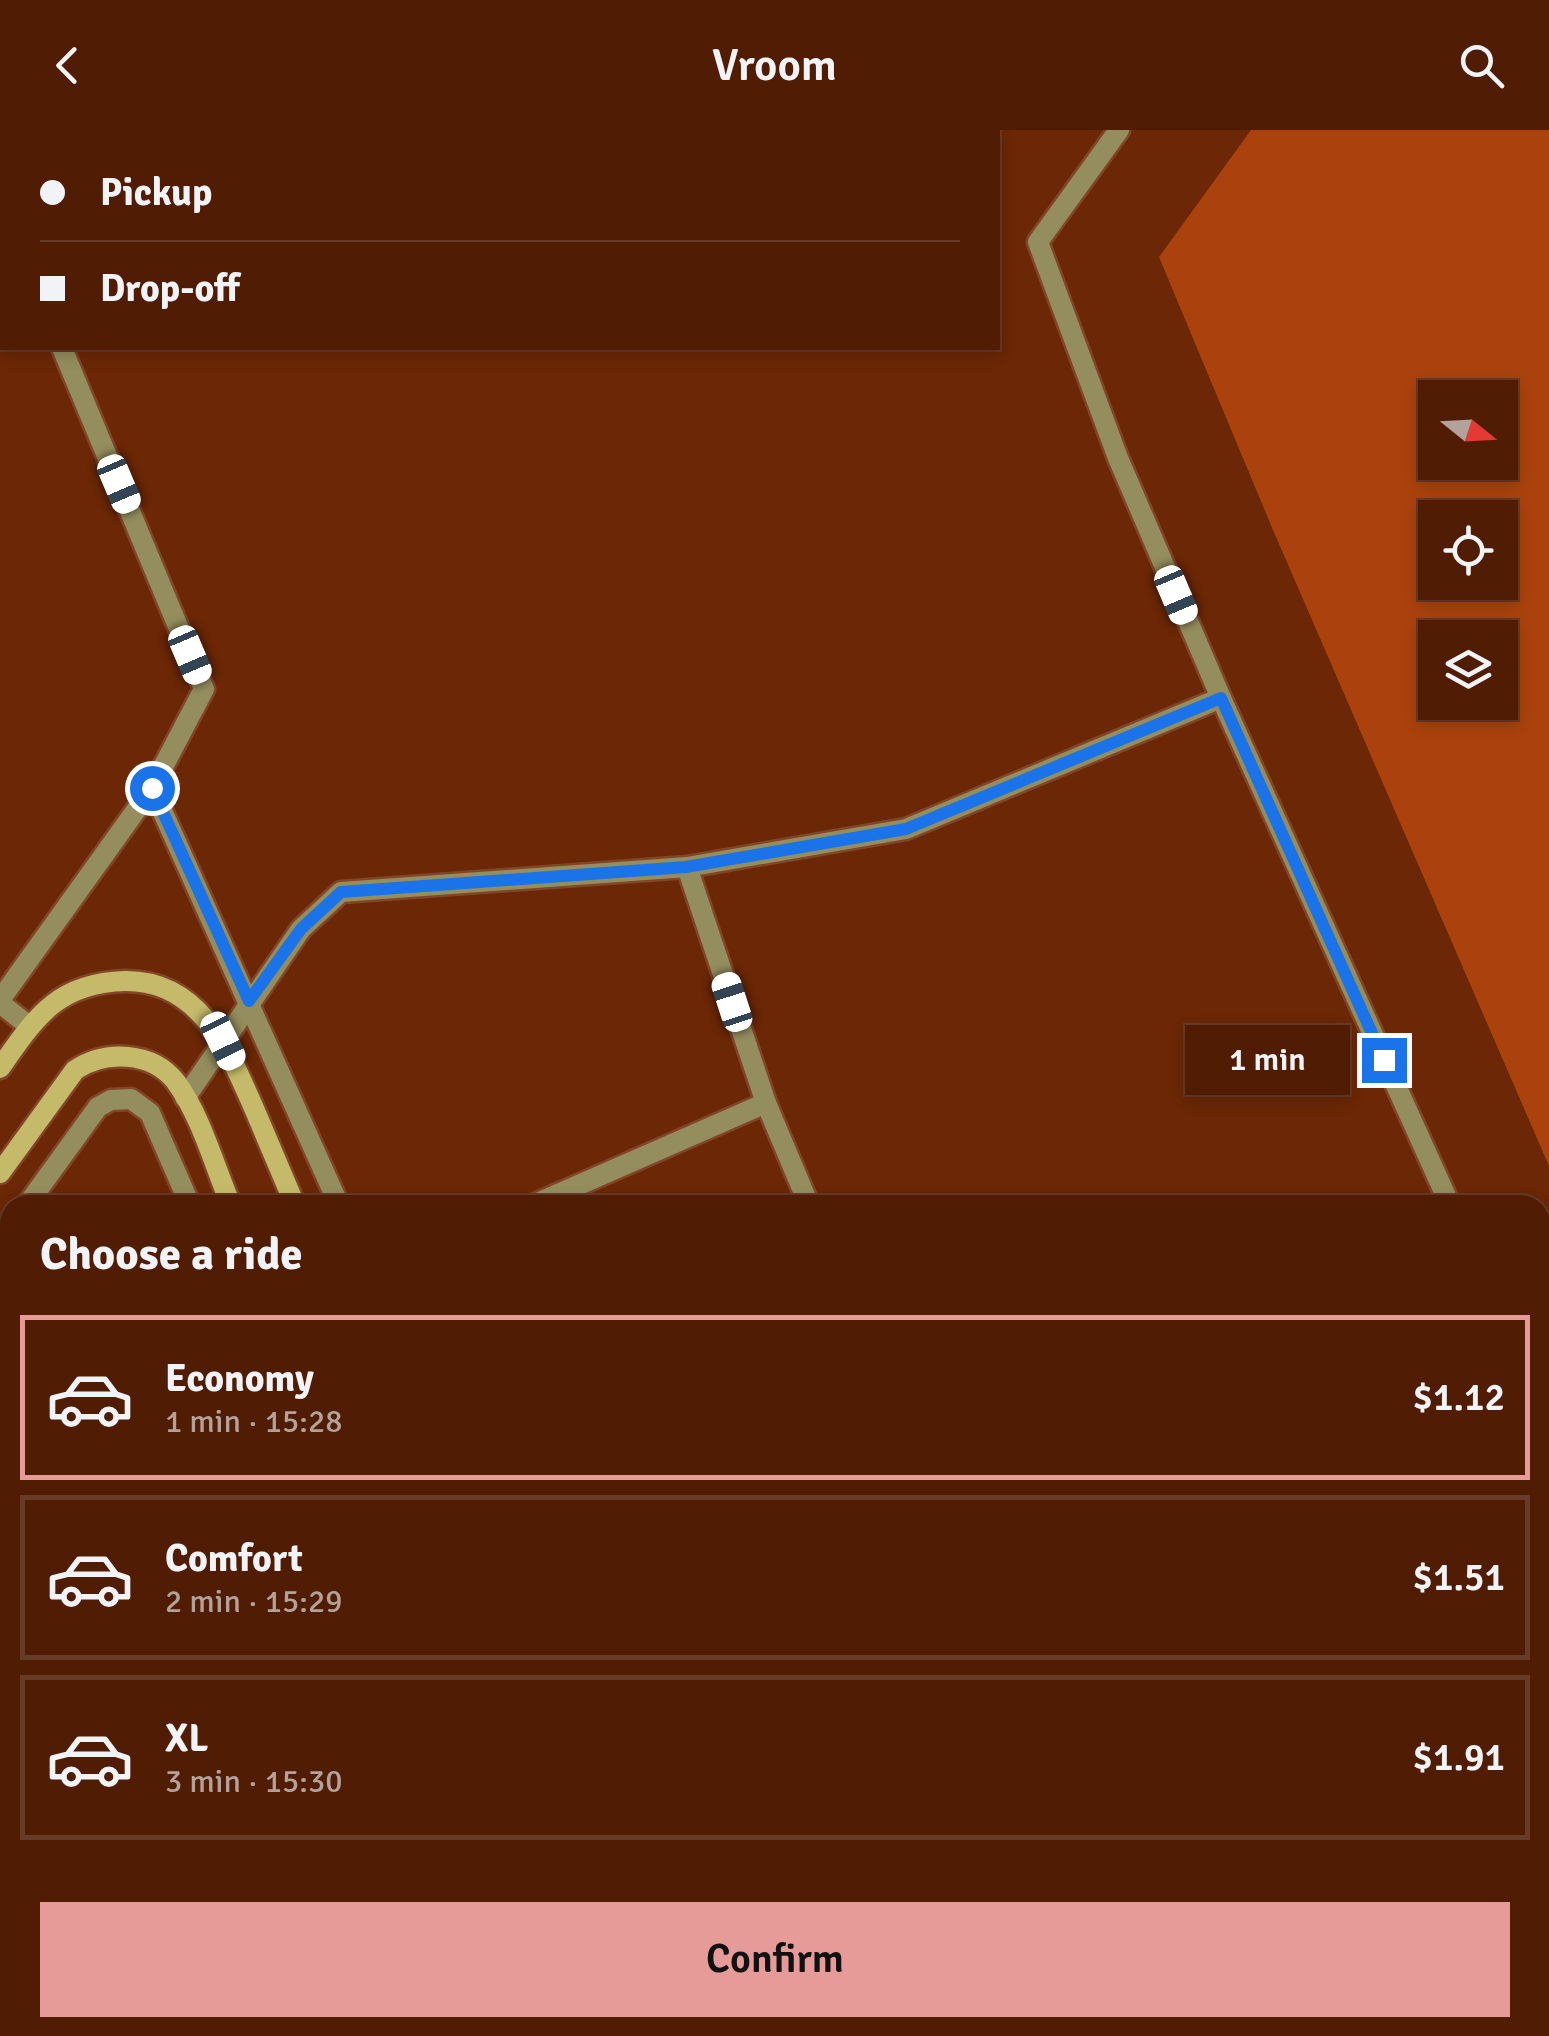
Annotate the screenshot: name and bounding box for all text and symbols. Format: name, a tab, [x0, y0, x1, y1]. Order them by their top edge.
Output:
icon: back	[40, 38, 95, 93]
text: Vroom	[712, 38, 837, 93]
icon: search	[1454, 38, 1509, 93]
text: Pickup	[100, 169, 212, 216]
text: Drop-off	[100, 265, 240, 312]
north arrow	[1418, 380, 1518, 480]
map controls	[1418, 380, 1518, 720]
car	[93, 451, 145, 517]
button: locate	[1418, 500, 1518, 600]
car	[1150, 562, 1202, 628]
button: layers	[1418, 620, 1518, 720]
car	[164, 622, 216, 688]
route start	[130, 766, 175, 811]
car	[708, 969, 756, 1035]
car	[196, 1007, 250, 1075]
callout: 1 min	[1184, 1025, 1349, 1095]
route end	[1362, 1038, 1407, 1083]
text: 1 min	[1229, 1040, 1306, 1079]
text: Choose a ride	[40, 1227, 303, 1282]
icon: car	[45, 1353, 135, 1443]
text: Economy	[165, 1355, 314, 1402]
text: $1.12	[1412, 1374, 1505, 1421]
text: 1 min · 15:28	[165, 1402, 343, 1441]
icon: car	[45, 1533, 135, 1623]
text: Comfort	[165, 1535, 303, 1582]
text: $1.51	[1412, 1554, 1505, 1601]
text: 2 min · 15:29	[165, 1582, 343, 1621]
icon: car	[45, 1713, 135, 1803]
text: XL	[165, 1715, 208, 1762]
text: $1.91	[1412, 1734, 1505, 1781]
text: 3 min · 15:30	[165, 1762, 343, 1801]
button: Confirm	[40, 1902, 1510, 2017]

